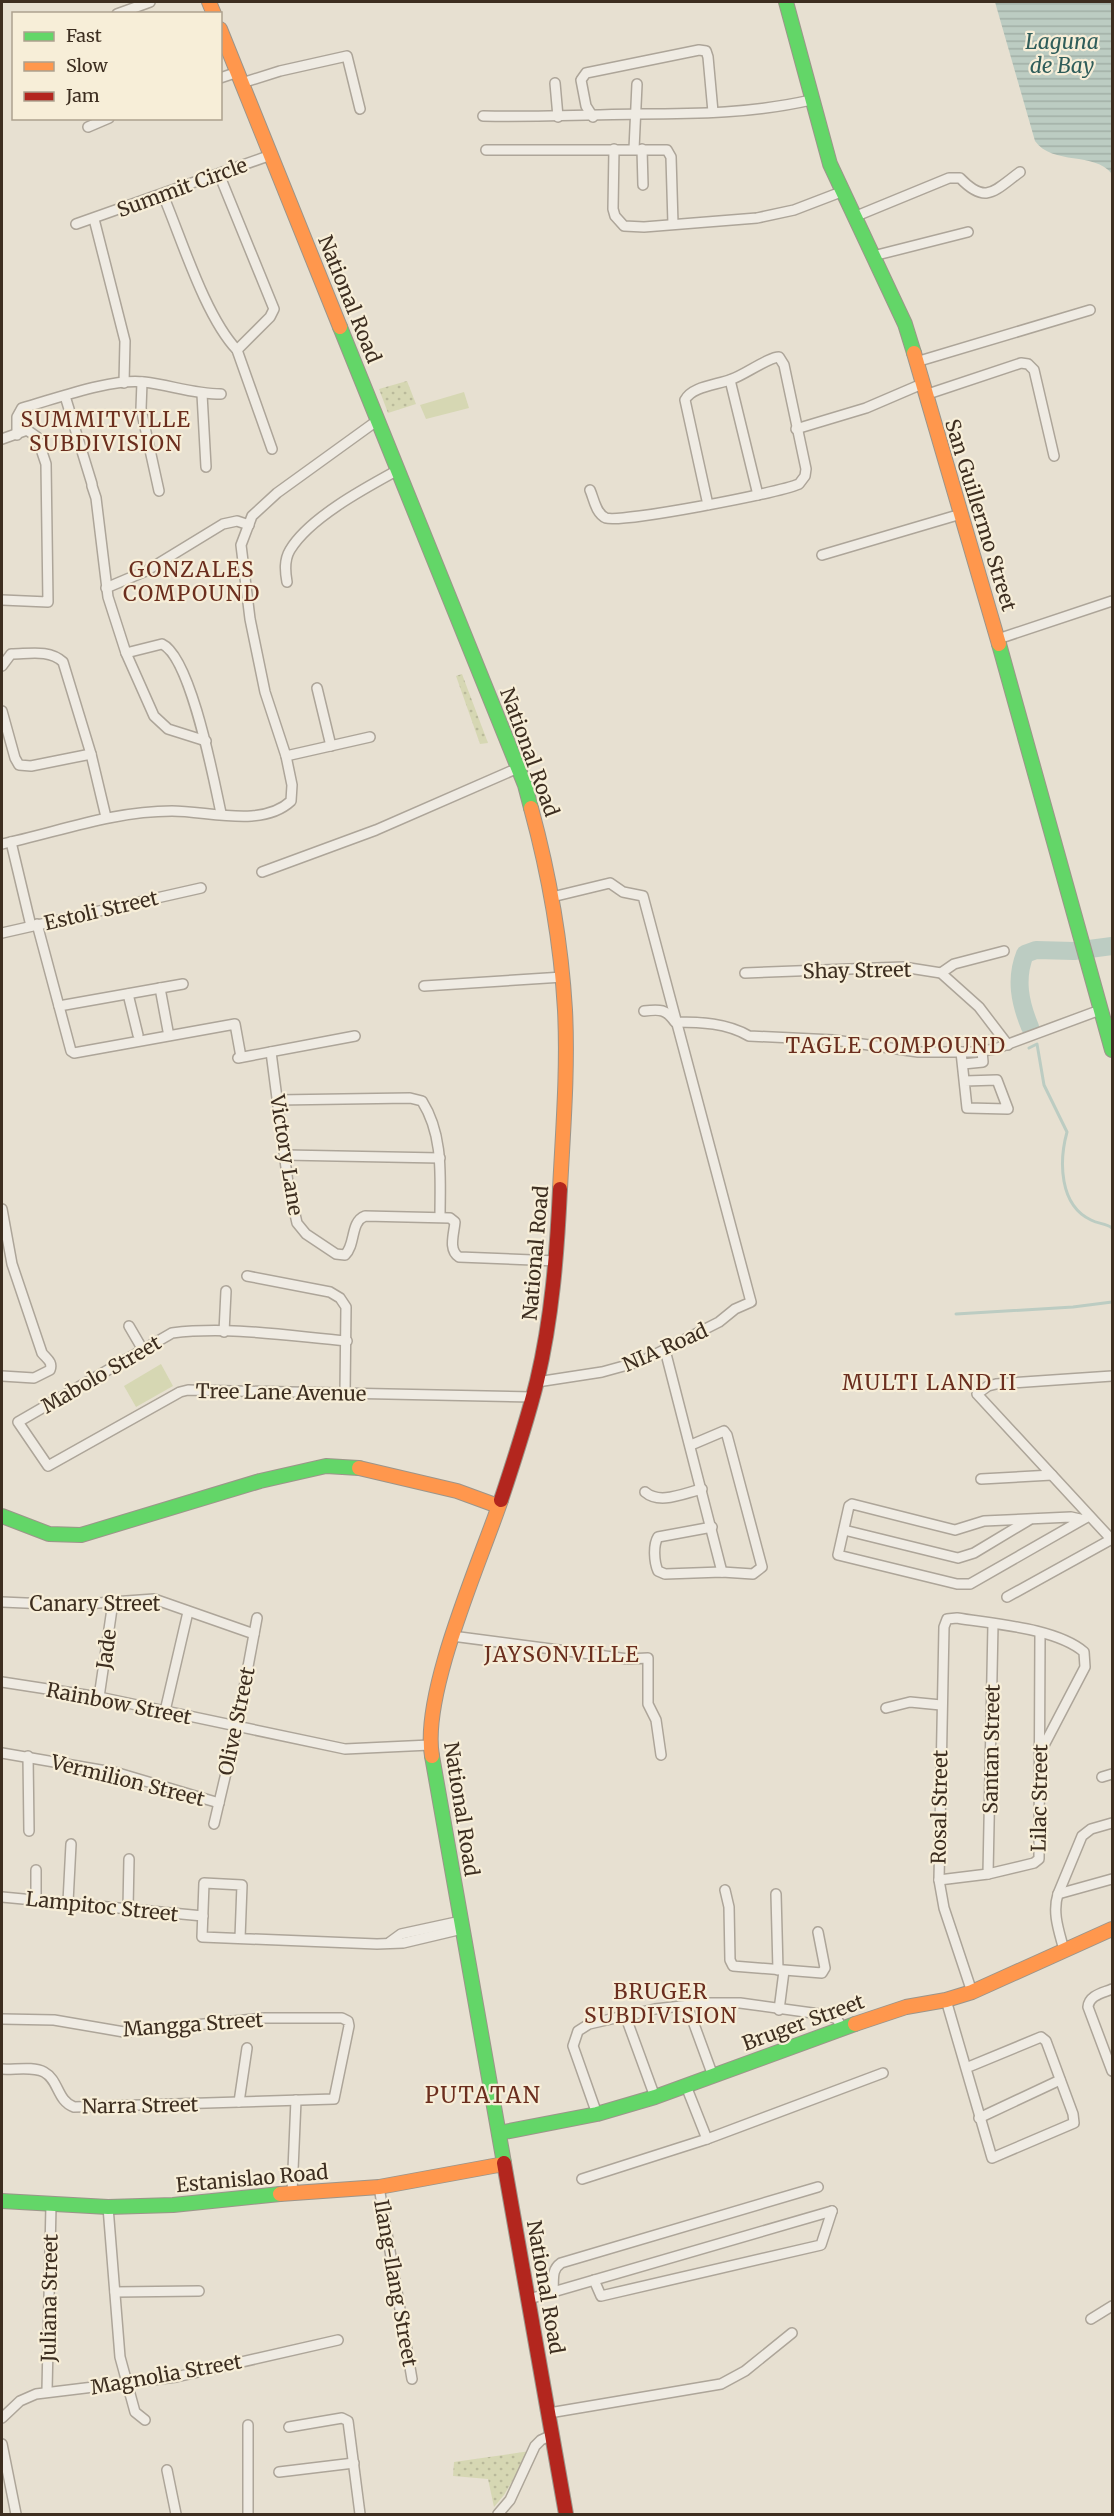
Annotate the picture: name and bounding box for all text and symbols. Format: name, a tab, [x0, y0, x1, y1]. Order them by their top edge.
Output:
legend	[12, 12, 222, 120]
text: Fast	[66, 24, 102, 47]
water label: Laguna de Bay	[1025, 28, 1099, 79]
text: Slow	[66, 54, 109, 77]
text: Jam	[65, 84, 100, 107]
street label: Summit Circle	[113, 152, 251, 222]
street label: National Road	[313, 232, 387, 366]
district label: SUMMITVILLE SUBDIVISION	[21, 406, 191, 457]
street label: San Guillermo Street	[940, 416, 1022, 614]
district label: GONZALES COMPOUND	[123, 556, 261, 607]
street label: National Road	[495, 684, 565, 820]
street label: Estoli Street	[41, 885, 161, 935]
street label: Shay Street	[802, 957, 912, 983]
district label: TAGLE COMPOUND	[786, 1032, 1006, 1059]
street label: Victory Lane	[265, 1092, 309, 1217]
street label: National Road	[517, 1184, 553, 1322]
street label: NIA Road	[619, 1317, 711, 1377]
street label: Mabolo Street	[37, 1330, 166, 1418]
district label: MULTI LAND II	[842, 1369, 1018, 1396]
street label: Tree Lane Avenue	[195, 1378, 367, 1406]
street label: Canary Street	[30, 1591, 161, 1616]
street label: Jade	[91, 1627, 121, 1672]
district label: JAYSONVILLE	[483, 1641, 640, 1668]
street label: Olive Street	[212, 1664, 260, 1778]
street label: Rainbow Street	[44, 1677, 194, 1729]
street label: Santan Street	[977, 1684, 1005, 1814]
street label: National Road	[439, 1740, 485, 1878]
street label: Lilac Street	[1026, 1744, 1052, 1852]
street label: Vermilion Street	[48, 1749, 208, 1811]
street label: Rosal Street	[926, 1749, 953, 1865]
street label: Lampitoc Street	[24, 1886, 180, 1926]
district label: BRUGER SUBDIVISION	[584, 1978, 738, 2029]
street label: Bruger Street	[739, 1988, 868, 2056]
street label: Mangga Street	[122, 2007, 264, 2041]
district label: PUTATAN	[425, 2081, 541, 2109]
street label: Narra Street	[82, 2091, 199, 2119]
street label: Estanislao Road	[175, 2159, 329, 2197]
street label: Ilang-Ilang Street	[369, 2197, 423, 2369]
street label: National Road	[522, 2218, 570, 2356]
street label: Juliana Street	[35, 2233, 63, 2363]
street label: Magnolia Street	[88, 2348, 244, 2400]

